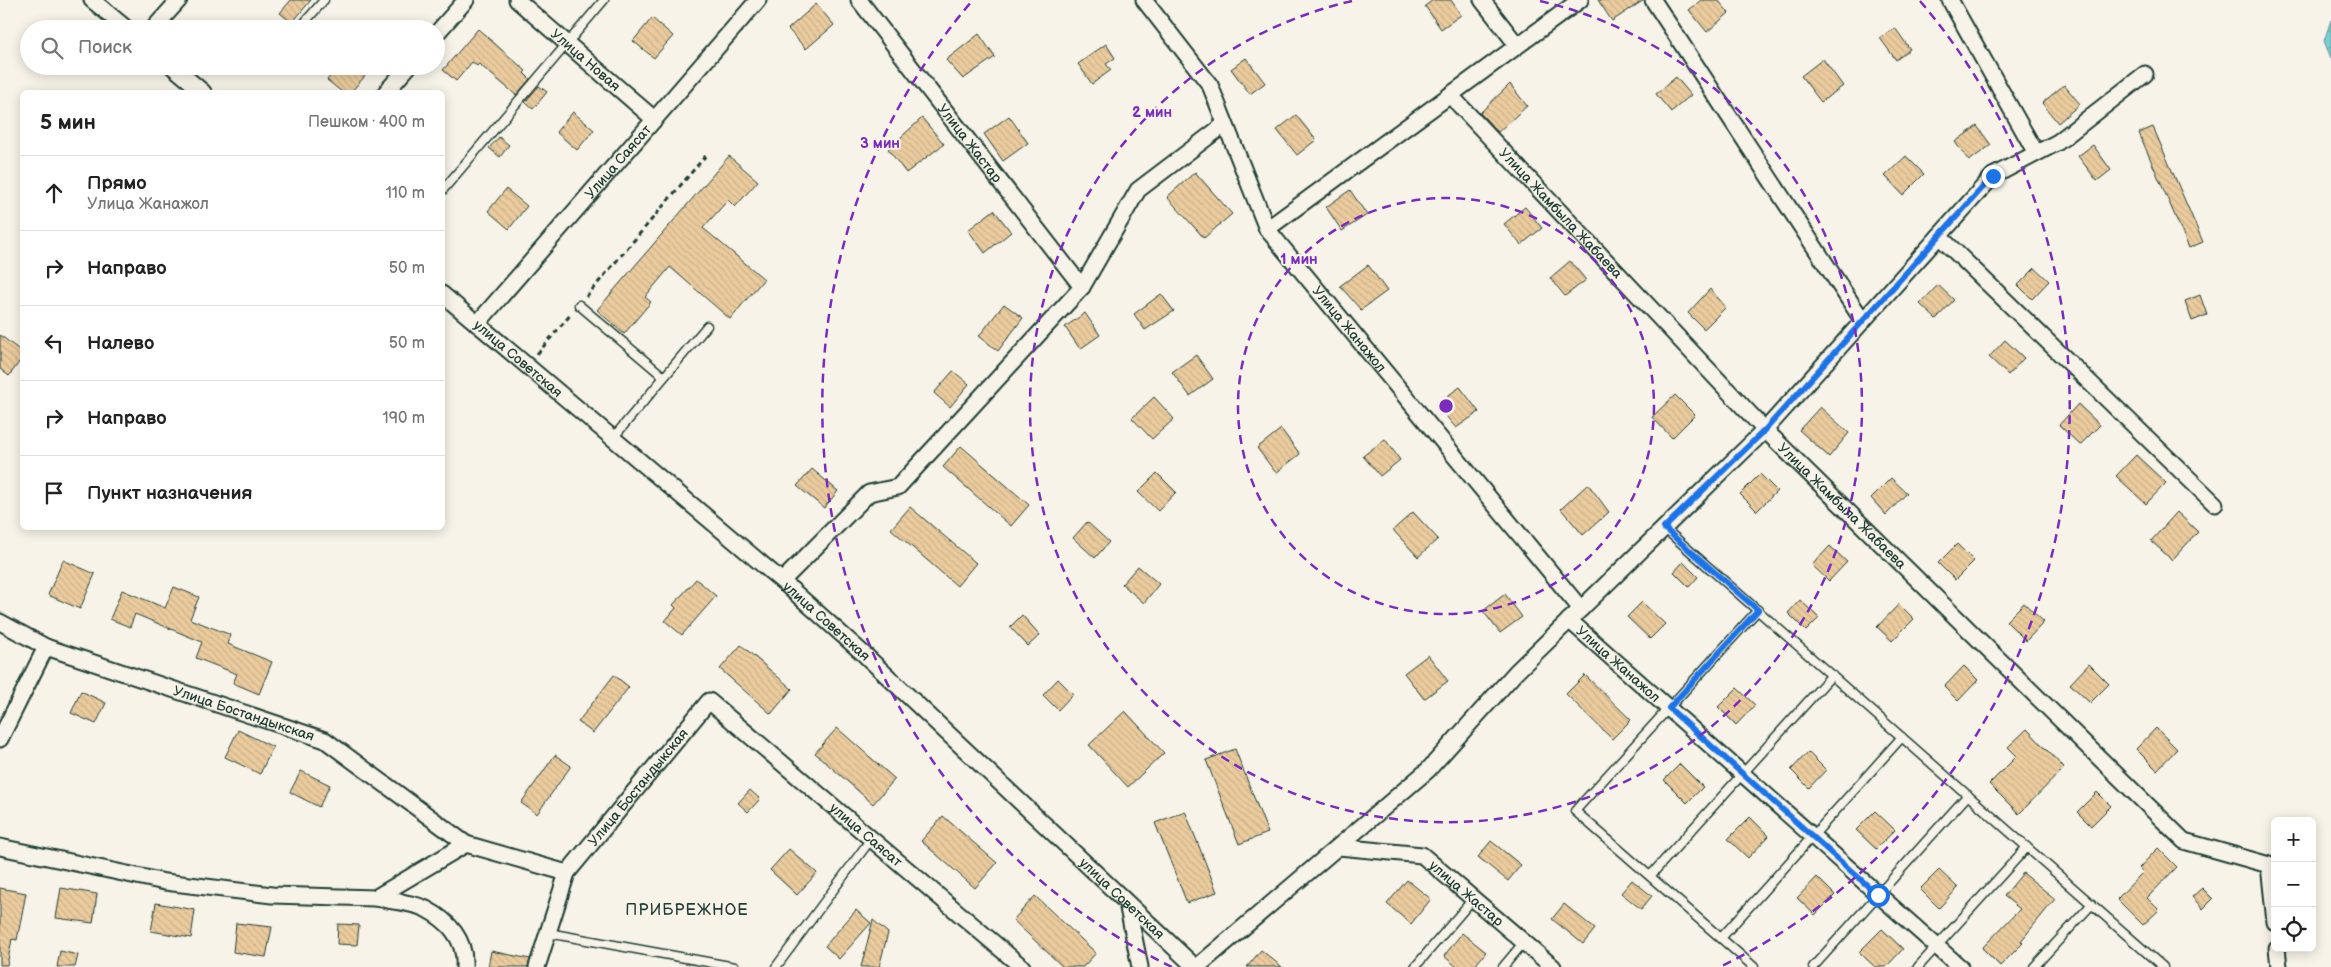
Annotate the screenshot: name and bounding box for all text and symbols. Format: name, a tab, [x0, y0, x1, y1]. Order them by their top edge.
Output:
search box	[20, 20, 445, 75]
street label: Улица Новая	[547, 25, 624, 95]
icon: search	[38, 34, 66, 62]
text: Поиск	[78, 36, 132, 59]
street label: Улица Жастар	[934, 100, 1006, 186]
text: 2 мин	[1132, 103, 1172, 122]
text: 5 мин	[40, 110, 96, 135]
text: Пешком · 400 m	[308, 113, 425, 132]
street label: Улица Саясат	[582, 121, 655, 202]
text: 3 мин	[860, 134, 900, 153]
street label: Улица Жамбыла Жабаева	[1495, 145, 1626, 283]
route end	[1982, 165, 2005, 188]
text: Прямо	[87, 172, 147, 195]
icon: ahead	[40, 179, 68, 207]
text: 110 m	[386, 184, 425, 203]
text: Улица Жанажол	[87, 195, 209, 214]
text: 1 мин	[1280, 250, 1318, 269]
icon: right	[40, 254, 68, 282]
text: Направо	[87, 257, 167, 280]
text: 50 m	[389, 259, 425, 278]
street label: Улица Жанажол	[1309, 283, 1390, 376]
street label: улица Советская	[470, 317, 566, 401]
icon: left	[40, 329, 68, 357]
text: Налево	[87, 332, 154, 355]
text: 50 m	[389, 334, 425, 353]
centre of rings	[1437, 397, 1455, 415]
icon: right	[40, 404, 68, 432]
text: Направо	[87, 407, 167, 430]
text: 190 m	[383, 409, 425, 428]
street label: Улица Жамбыла Жабаева	[1774, 440, 1910, 573]
icon: arrive	[40, 479, 68, 507]
text: Пункт назначения	[87, 482, 252, 505]
street label: улица Советская	[779, 578, 874, 665]
street label: Улица Жанажол	[1573, 622, 1664, 706]
street label: Улица Бостандыкская	[171, 682, 317, 745]
street label: Улица Бостандыкская	[585, 725, 692, 850]
street label: улица Саясат	[826, 799, 906, 871]
map controls	[2271, 817, 2316, 952]
button: +	[2271, 817, 2316, 862]
street label: улица Советская	[1076, 854, 1168, 943]
street label: улица Жастар	[1426, 857, 1507, 930]
button: −	[2271, 862, 2316, 907]
route start	[1867, 884, 1890, 907]
district label: ПРИБРЕЖНОЕ	[625, 901, 749, 920]
button: locate	[2271, 907, 2316, 952]

